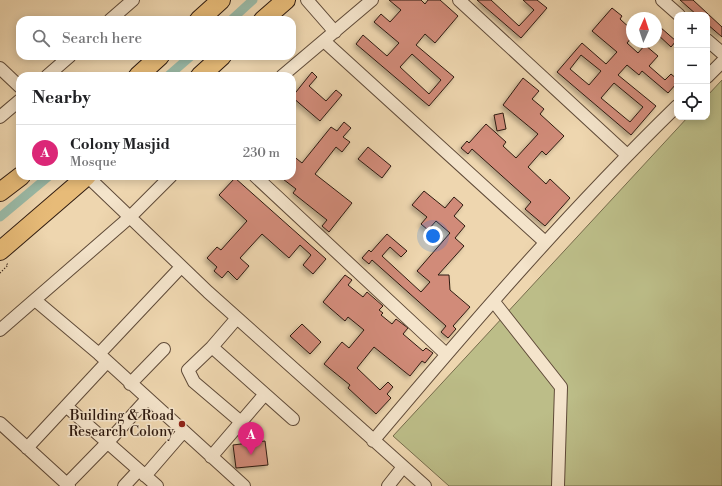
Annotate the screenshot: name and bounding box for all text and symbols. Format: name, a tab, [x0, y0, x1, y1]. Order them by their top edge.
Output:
north arrow	[626, 12, 662, 48]
map controls	[674, 12, 710, 120]
button: +	[674, 12, 710, 48]
search box	[16, 16, 296, 60]
icon: search	[30, 27, 52, 49]
text: Search here	[62, 29, 142, 48]
button: −	[674, 48, 710, 84]
button: locate	[674, 84, 710, 120]
text: Nearby	[32, 87, 91, 109]
text: Colony Masjid	[70, 135, 170, 154]
text: A	[40, 145, 50, 161]
text: 230 m	[243, 145, 280, 161]
text: Mosque	[70, 154, 117, 170]
your location	[423, 226, 443, 246]
place label: Building & Road Research Colony	[68, 407, 174, 441]
marker: Building & Road Research Colony	[177, 419, 187, 429]
pin: A	[238, 422, 264, 455]

